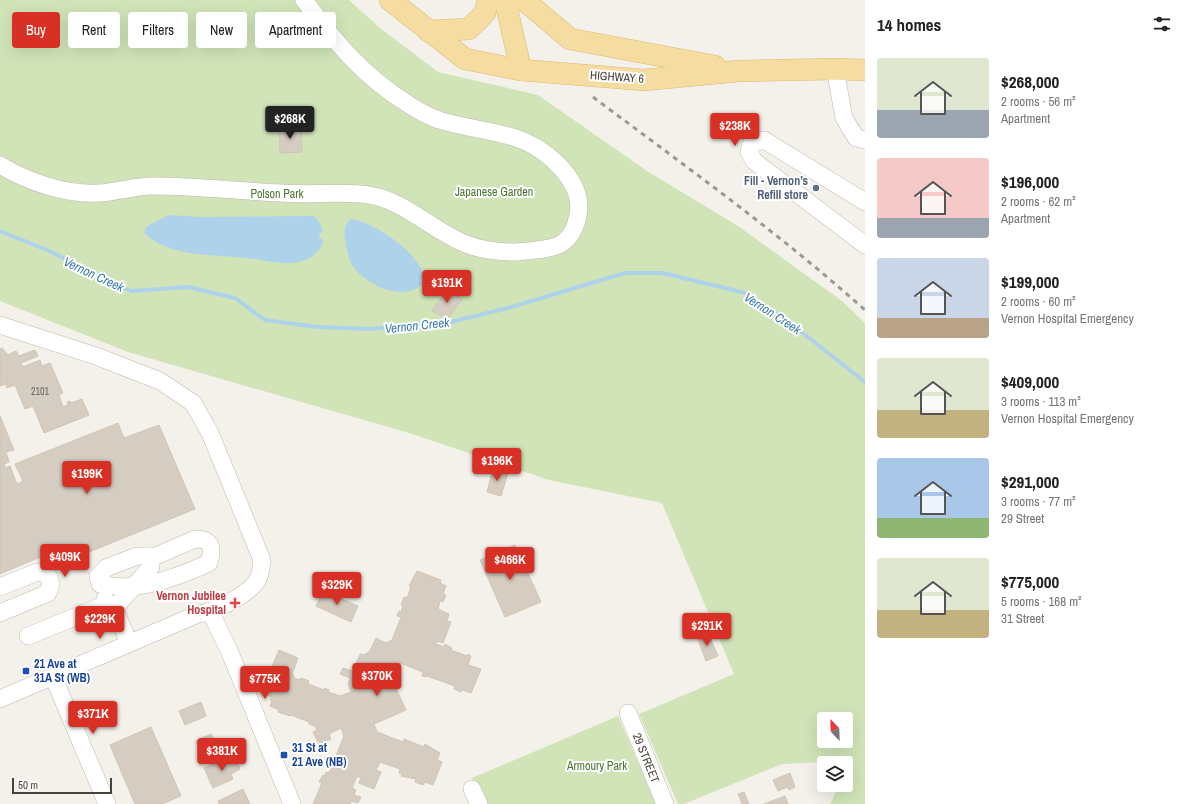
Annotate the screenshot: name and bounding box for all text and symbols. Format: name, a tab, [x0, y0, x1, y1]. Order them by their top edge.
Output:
chip: Buy	[12, 12, 60, 48]
chip: Rent	[68, 12, 120, 48]
chip: Filters	[128, 12, 188, 48]
chip: New	[196, 12, 247, 48]
chip: Apartment	[255, 12, 336, 48]
text: 14 homes	[877, 13, 941, 36]
icon: filters	[1151, 13, 1173, 35]
street label: HIGHWAY 6	[590, 67, 644, 87]
text: $268,000	[1001, 70, 1059, 93]
icon: home	[909, 74, 957, 122]
text: 2 rooms · 56 m²	[1001, 93, 1076, 110]
pin: $268K	[262, 106, 318, 140]
text: $268K	[274, 110, 306, 127]
text: Apartment	[1001, 110, 1050, 127]
pin: $238K	[707, 113, 763, 147]
text: $238K	[719, 117, 751, 134]
text: $196,000	[1001, 170, 1059, 193]
place label: Fill - Vernon’s Refill store	[744, 173, 809, 203]
icon: home	[909, 174, 957, 222]
marker: Fill - Vernon’s Refill store	[811, 183, 821, 193]
park label: Japanese Garden	[455, 184, 533, 200]
park label: Polson Park	[250, 186, 304, 202]
text: 2 rooms · 62 m²	[1001, 193, 1076, 210]
text: Apartment	[1001, 210, 1050, 227]
water label: Vernon Creek	[61, 253, 127, 296]
pin: $191K	[419, 270, 475, 304]
text: $199,000	[1001, 270, 1059, 293]
text: $191K	[431, 274, 463, 291]
icon: home	[909, 274, 957, 322]
water label: Vernon Creek	[741, 289, 805, 339]
text: 2 rooms · 60 m²	[1001, 293, 1076, 310]
text: Vernon Hospital Emergency	[1001, 310, 1134, 327]
water label: Vernon Creek	[384, 314, 451, 337]
text: $409,000	[1001, 370, 1059, 393]
icon: home	[909, 374, 957, 422]
house number: 2101	[31, 385, 50, 398]
text: 3 rooms · 113 m²	[1001, 393, 1081, 410]
text: Vernon Hospital Emergency	[1001, 410, 1134, 427]
pin: $196K	[469, 448, 525, 482]
text: $196K	[481, 452, 513, 469]
pin: $199K	[59, 461, 115, 495]
text: $199K	[71, 465, 103, 482]
text: $291,000	[1001, 470, 1059, 493]
icon: home	[909, 474, 957, 522]
text: 3 rooms · 77 m²	[1001, 493, 1076, 510]
text: 29 Street	[1001, 510, 1044, 527]
pin: $409K	[37, 544, 93, 578]
pin: $466K	[482, 547, 538, 581]
text: $409K	[49, 548, 81, 565]
text: $466K	[494, 551, 526, 568]
text: $775,000	[1001, 570, 1059, 593]
pin: $329K	[309, 572, 365, 606]
icon: home	[909, 574, 957, 622]
text: $329K	[321, 576, 353, 593]
place label: Vernon Jubilee Hospital	[156, 588, 227, 618]
text: 5 rooms · 168 m²	[1001, 593, 1082, 610]
marker: Vernon Jubilee Hospital	[229, 597, 241, 609]
pin: $229K	[72, 606, 128, 640]
text: $229K	[84, 610, 116, 627]
text: 31 Street	[1001, 610, 1044, 627]
pin: $291K	[679, 613, 735, 647]
text: $291K	[691, 617, 723, 634]
place label: 21 Ave at 31A St (WB)	[34, 656, 90, 686]
pin: $370K	[349, 663, 405, 697]
marker: 21 Ave at 31A St (WB)	[21, 666, 31, 676]
pin: $775K	[237, 666, 293, 700]
text: $370K	[361, 667, 393, 684]
text: $775K	[249, 670, 281, 687]
pin: $371K	[65, 701, 121, 735]
text: $371K	[77, 705, 109, 722]
north arrow	[817, 712, 853, 748]
map controls	[817, 712, 853, 792]
street label: 29 STREET	[629, 731, 663, 785]
pin: $381K	[194, 738, 250, 772]
place label: 31 St at 21 Ave (NB)	[292, 740, 347, 770]
text: $381K	[206, 742, 238, 759]
marker: 31 St at 21 Ave (NB)	[279, 750, 289, 760]
button: layers	[817, 756, 853, 792]
park label: Armoury Park	[566, 758, 627, 774]
scale bar	[12, 776, 112, 795]
text: 50 m	[18, 778, 38, 792]

